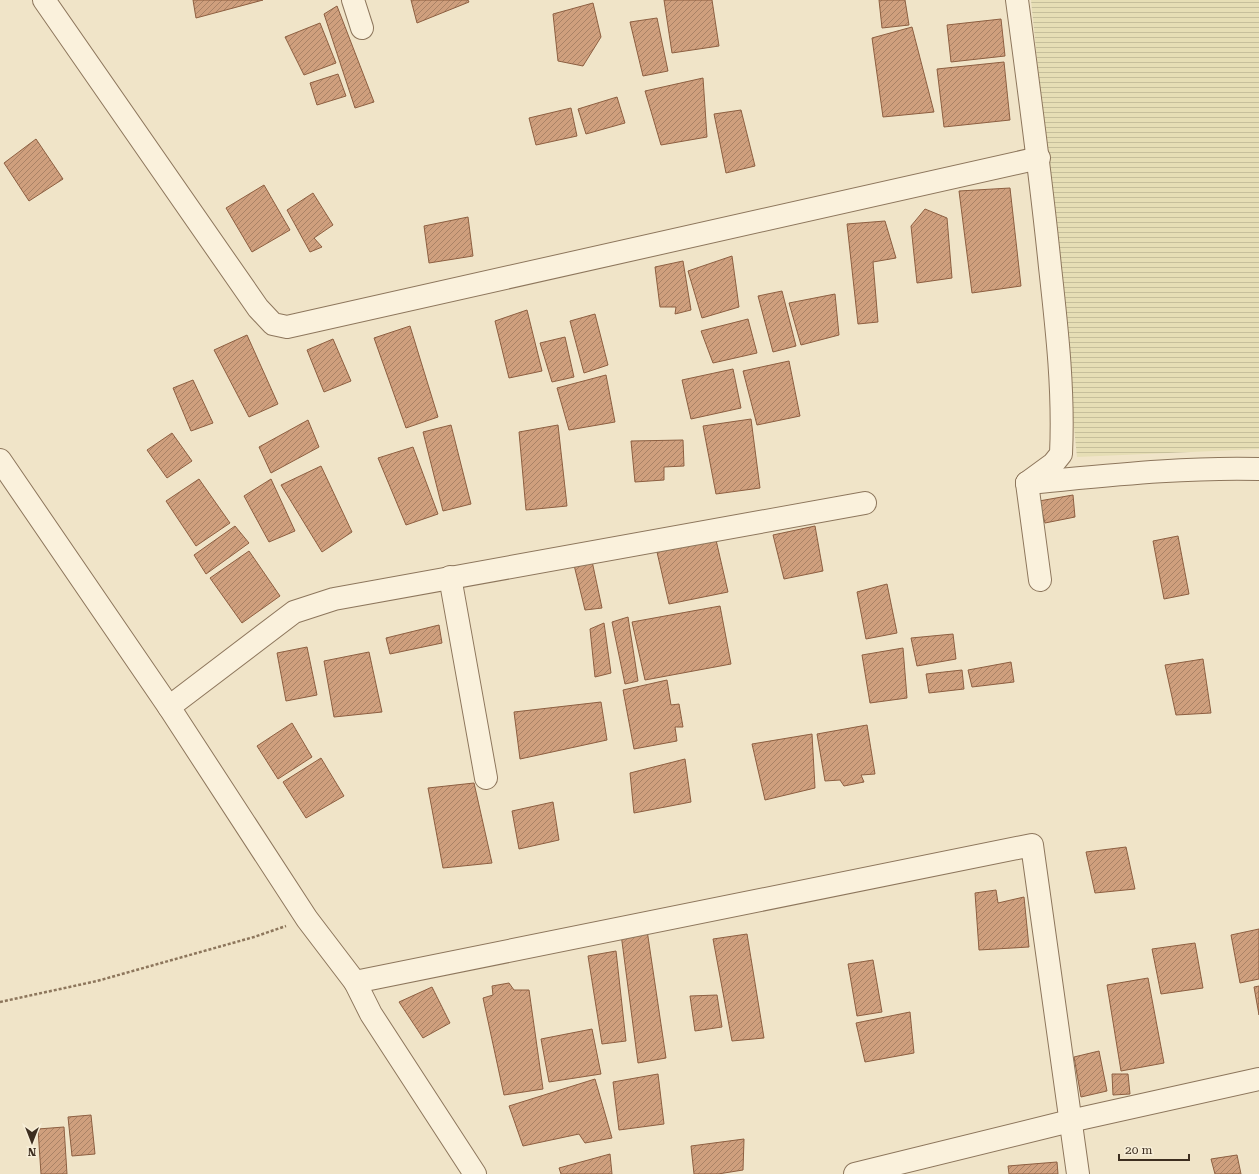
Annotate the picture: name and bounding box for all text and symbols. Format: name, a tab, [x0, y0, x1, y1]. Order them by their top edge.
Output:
north arrow	[12, 1122, 52, 1162]
scale bar	[1119, 1136, 1189, 1162]
text: 20 m	[1125, 1143, 1152, 1157]
text: N	[27, 1145, 36, 1158]

